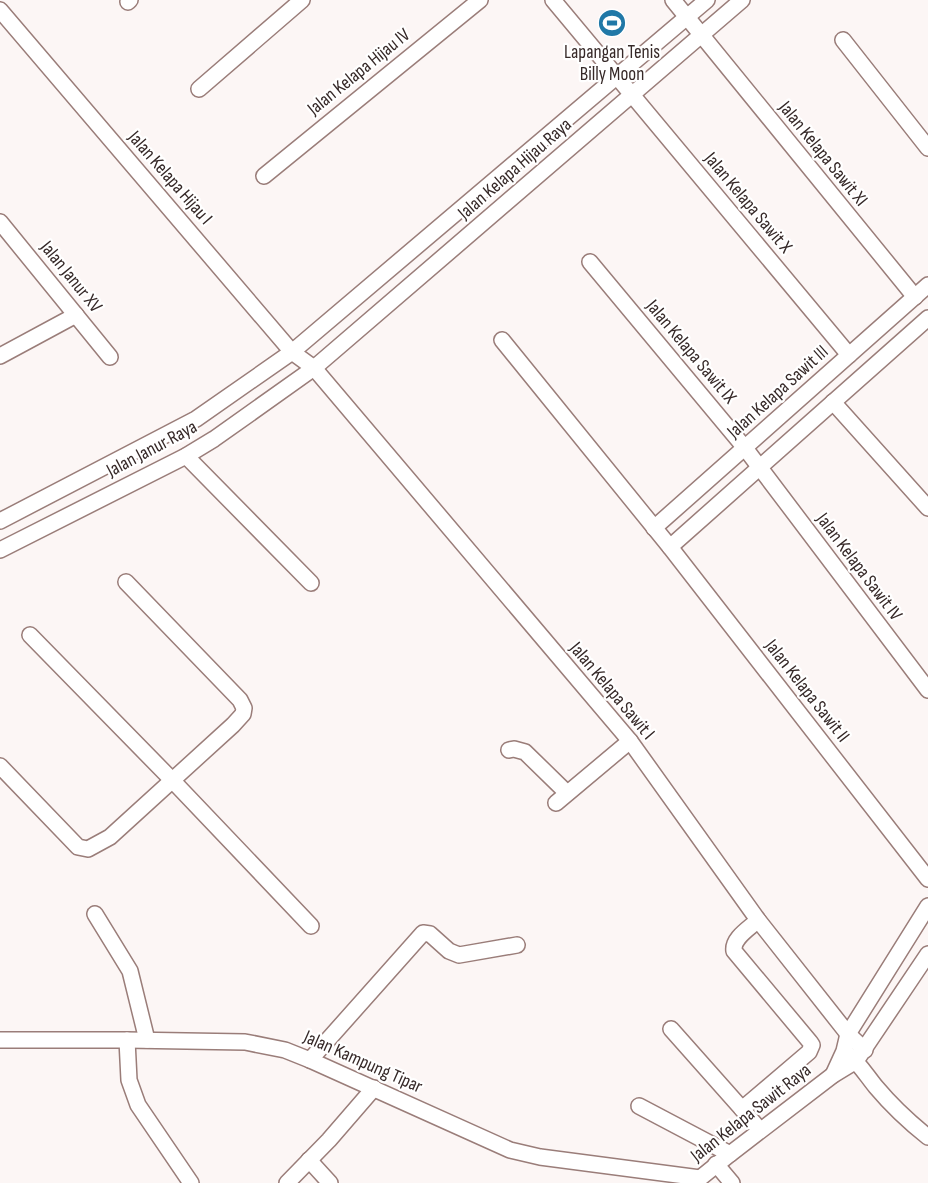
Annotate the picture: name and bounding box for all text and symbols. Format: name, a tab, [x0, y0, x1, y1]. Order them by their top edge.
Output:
sports icon: Lapangan Tenis Billy Moon	[597, 8, 627, 38]
street label: Jalan Kelapa Hijau IV	[302, 23, 415, 121]
place label: Lapangan Tenis Billy Moon	[564, 41, 660, 86]
street label: Jalan Kelapa Sawit XI	[773, 96, 872, 211]
street label: Jalan Kelapa Hijau Raya	[453, 113, 577, 225]
street label: Jalan Kelapa Hijau I	[122, 126, 217, 230]
street label: Jalan Kelapa Sawit X	[699, 147, 797, 258]
street label: Jalan Janur XV	[34, 236, 107, 318]
street label: Jalan Kelapa Sawit IX	[640, 295, 741, 409]
street label: Jalan Kelapa Sawit III	[722, 341, 833, 444]
street label: Jalan Janur Raya	[102, 416, 201, 483]
street label: Jalan Kelapa Sawit IV	[810, 508, 907, 626]
street label: Jalan Kelapa Sawit II	[759, 634, 854, 747]
street label: Jalan Kelapa Sawit I	[564, 637, 659, 744]
street label: Jalan Kampung Tipar	[299, 1025, 426, 1099]
street label: Jalan Kelapa Sawit Raya	[685, 1059, 816, 1168]

